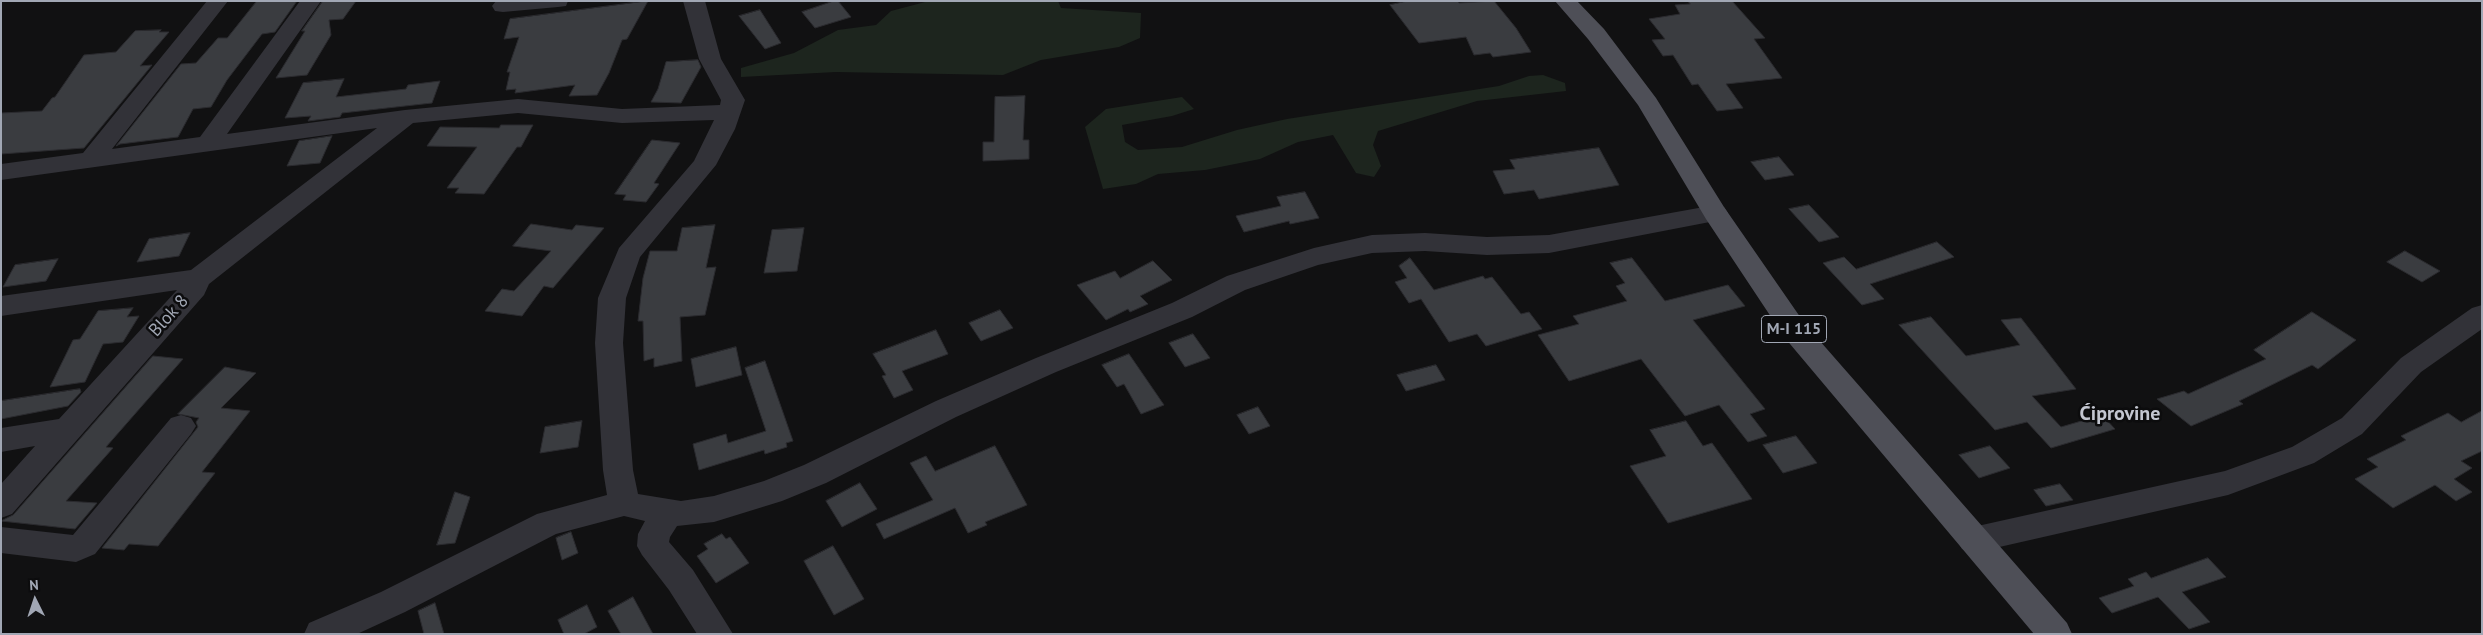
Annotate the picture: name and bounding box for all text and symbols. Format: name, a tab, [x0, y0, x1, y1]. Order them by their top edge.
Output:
street label: Blok 8	[145, 291, 193, 341]
road number: M-I 115	[1762, 316, 1826, 342]
district label: Ćiprovine	[2080, 402, 2160, 426]
north arrow	[10, 575, 60, 625]
text: N	[29, 576, 39, 594]

